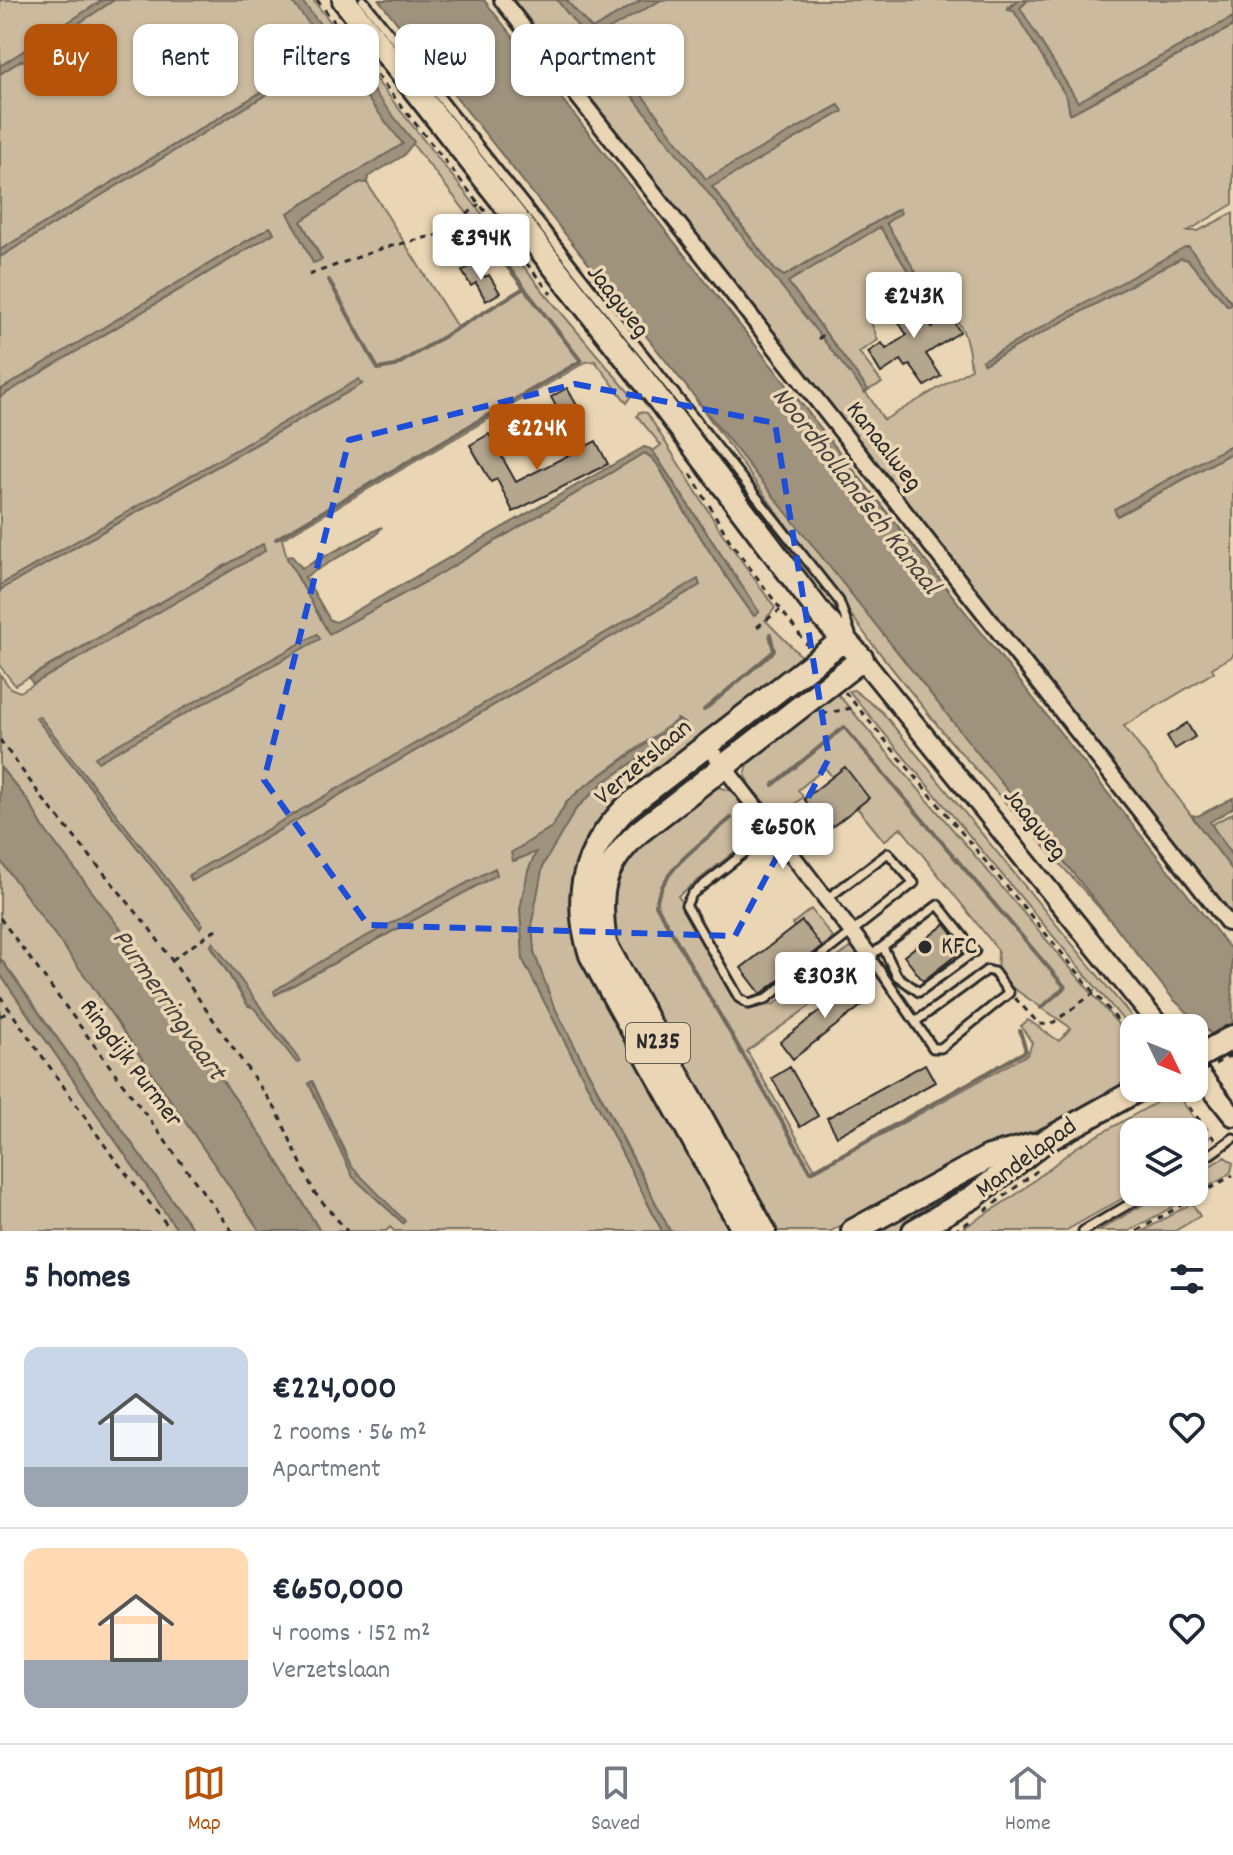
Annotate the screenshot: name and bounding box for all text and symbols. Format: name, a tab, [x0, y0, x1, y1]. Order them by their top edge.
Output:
chip: Buy	[24, 24, 117, 96]
chip: Rent	[133, 24, 238, 96]
chip: Filters	[254, 24, 379, 96]
chip: New	[395, 24, 495, 96]
chip: Apartment	[511, 24, 684, 96]
pin: €394K	[425, 214, 537, 282]
text: €394K	[451, 221, 511, 258]
street label: Jaagweg	[576, 257, 658, 347]
pin: €243K	[858, 272, 970, 340]
text: €243K	[884, 279, 944, 316]
water label: Noordhollandsch Kanaal	[760, 379, 949, 606]
street label: Kanaalweg	[836, 394, 930, 500]
pin: €224K	[481, 404, 593, 472]
text: €224K	[507, 411, 567, 448]
street label: Verzetslaan	[587, 711, 701, 815]
street label: Jaagweg	[993, 780, 1075, 870]
pin: €650K	[727, 803, 839, 871]
text: €650K	[750, 810, 816, 847]
water label: Purmerringvaart	[100, 922, 236, 1092]
place label: KFC	[941, 929, 978, 966]
marker: KFC	[916, 938, 934, 956]
pin: €303K	[769, 952, 881, 1020]
text: €303K	[793, 959, 857, 996]
street label: Ringdijk Purmer	[69, 992, 191, 1136]
north arrow	[1120, 1014, 1208, 1102]
map controls	[1120, 1014, 1208, 1206]
road number: N235	[626, 1023, 690, 1063]
street label: Mandelapad	[968, 1109, 1086, 1209]
button: layers	[1120, 1118, 1208, 1206]
text: 5 homes	[24, 1255, 131, 1304]
icon: filters	[1165, 1257, 1209, 1301]
text: €224,000	[272, 1366, 397, 1415]
icon: home	[88, 1379, 184, 1475]
icon: heart	[1165, 1405, 1209, 1449]
text: 2 rooms · 56 m²	[272, 1415, 427, 1452]
text: Apartment	[272, 1452, 381, 1489]
text: €650,000	[272, 1567, 404, 1616]
icon: home	[88, 1580, 184, 1676]
icon: heart	[1165, 1606, 1209, 1650]
text: 4 rooms · 152 m²	[272, 1616, 431, 1653]
text: Verzetslaan	[272, 1653, 390, 1690]
tab: Map	[182, 1761, 226, 1840]
tab: Saved	[591, 1761, 640, 1840]
tab: Home	[1005, 1761, 1051, 1840]

